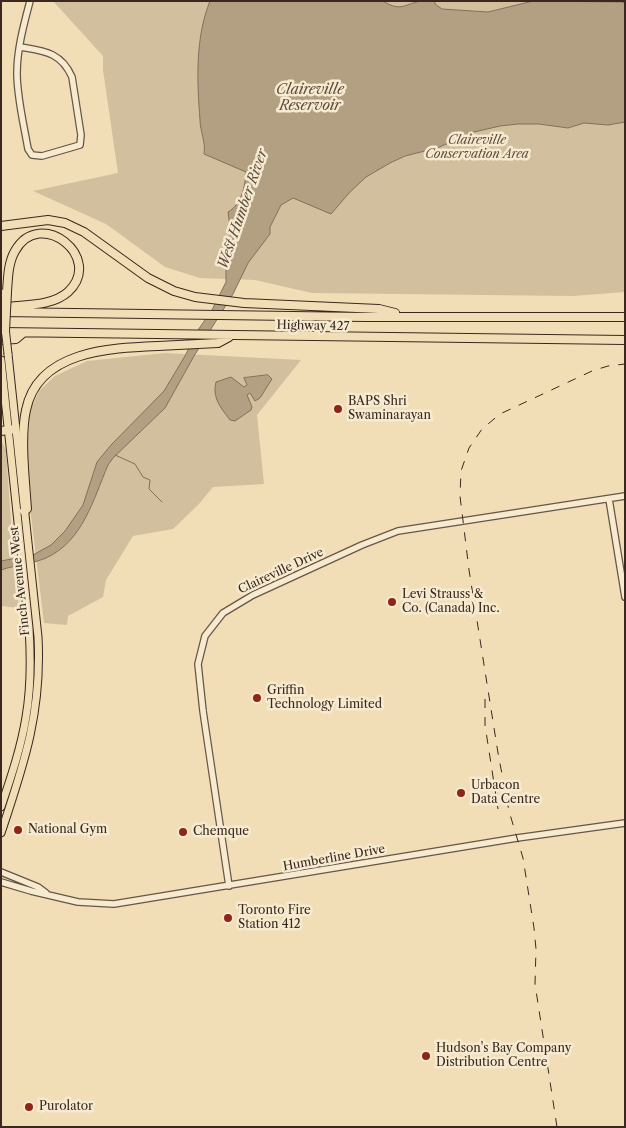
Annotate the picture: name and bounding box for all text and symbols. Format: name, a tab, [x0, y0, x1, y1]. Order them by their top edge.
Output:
water label: Claireville Reservoir	[276, 82, 344, 114]
park label: Claireville Conservation Area	[425, 134, 529, 162]
water label: West Humber River	[215, 147, 271, 271]
street label: Highway 427	[277, 318, 349, 334]
place label: BAPS Shri Swaminarayan	[348, 395, 431, 423]
marker: BAPS Shri Swaminarayan	[332, 403, 344, 415]
street label: Finch Avenue West	[7, 526, 33, 636]
street label: Claireville Drive	[236, 545, 326, 597]
place label: Levi Strauss & Co. (Canada) Inc.	[402, 588, 500, 616]
marker: Levi Strauss & Co. (Canada) Inc.	[386, 596, 398, 608]
place label: Griffin Technology Limited	[267, 684, 382, 712]
marker: Griffin Technology Limited	[251, 692, 263, 704]
place label: Urbacon Data Centre	[471, 779, 540, 807]
marker: Urbacon Data Centre	[455, 787, 467, 799]
place label: National Gym	[28, 823, 107, 837]
marker: National Gym	[12, 824, 24, 836]
place label: Chemque	[193, 825, 249, 839]
marker: Chemque	[177, 826, 189, 838]
street label: Humberline Drive	[282, 842, 386, 874]
place label: Toronto Fire Station 412	[238, 904, 311, 932]
marker: Toronto Fire Station 412	[222, 912, 234, 924]
place label: Hudson's Bay Company Distribution Centre	[436, 1042, 571, 1070]
marker: Hudson's Bay Company Distribution Centre	[420, 1050, 432, 1062]
place label: Purolator	[39, 1100, 93, 1114]
marker: Purolator	[23, 1101, 35, 1113]

